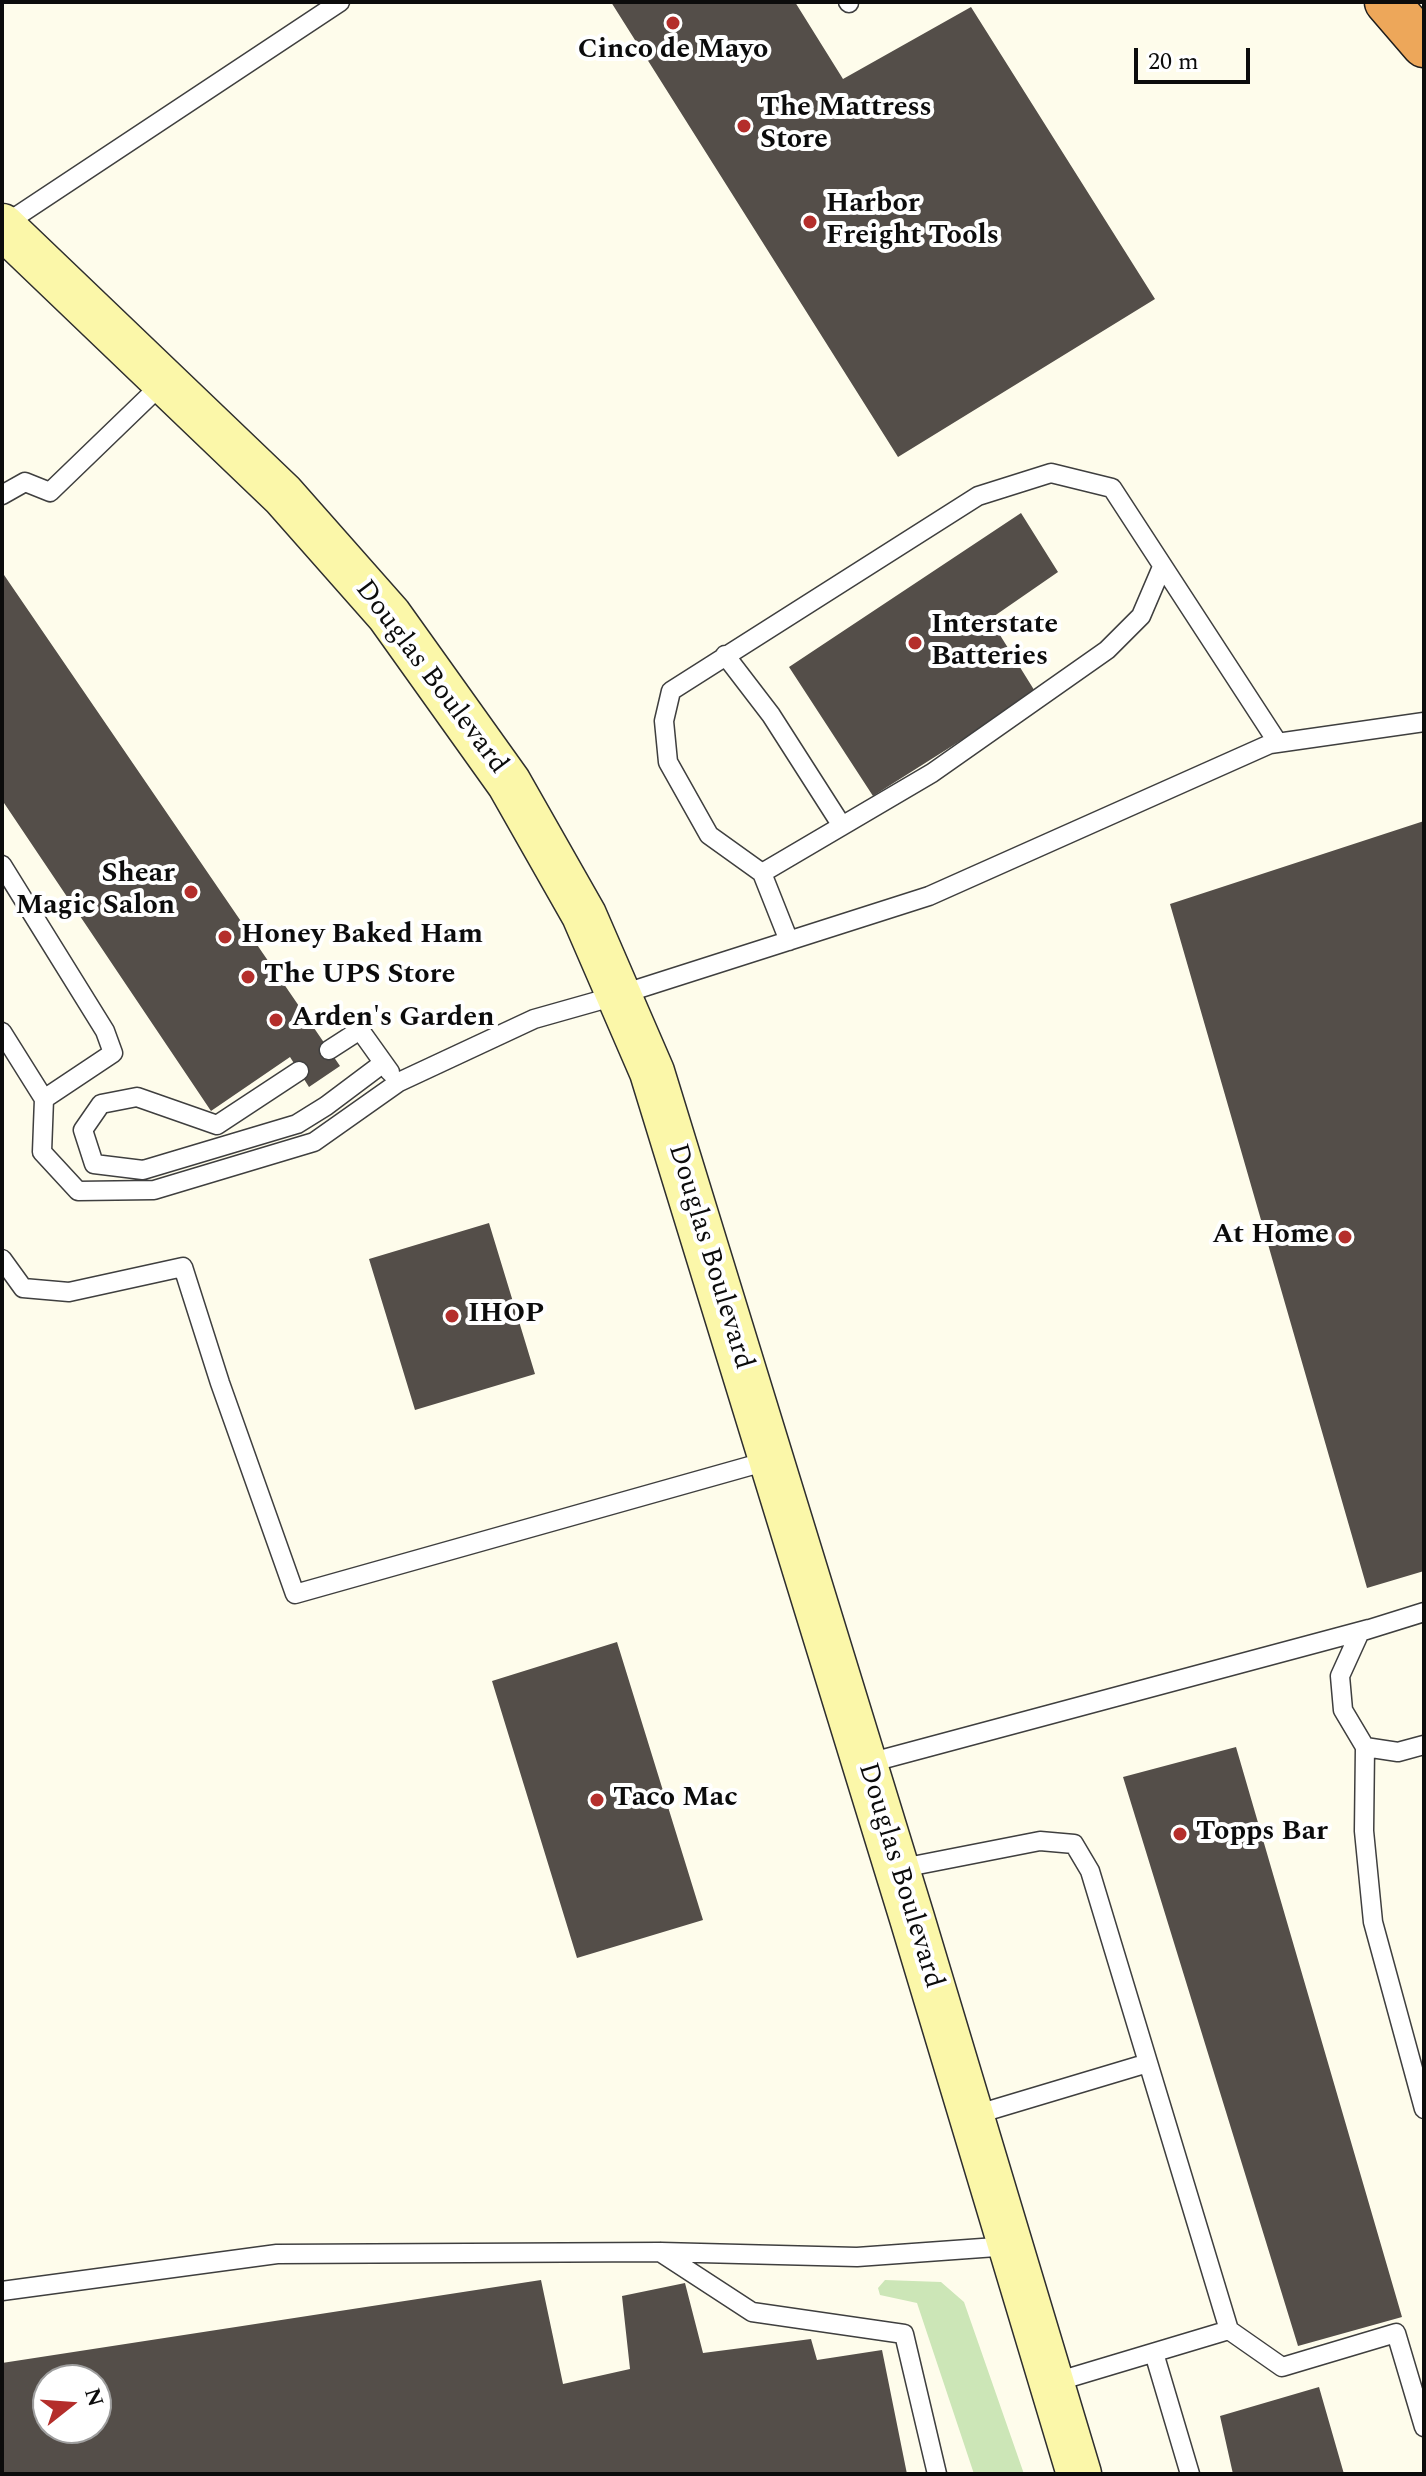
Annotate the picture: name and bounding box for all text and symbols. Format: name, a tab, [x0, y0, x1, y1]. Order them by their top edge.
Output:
marker: Cinco de Mayo	[664, 14, 682, 32]
scale bar	[1138, 32, 1254, 82]
place label: Cinco de Mayo	[578, 35, 768, 69]
text: 20 m	[1148, 44, 1199, 80]
place label: The Mattress Store	[760, 93, 932, 159]
marker: The Mattress Store	[735, 117, 753, 135]
place label: Harbor Freight Tools	[826, 189, 999, 255]
marker: Harbor Freight Tools	[801, 213, 819, 231]
street label: Douglas Boulevard	[346, 575, 514, 781]
place label: Interstate Batteries	[931, 610, 1058, 676]
marker: Interstate Batteries	[906, 634, 924, 652]
place label: Shear Magic Salon	[15, 859, 175, 925]
marker: Shear Magic Salon	[182, 883, 200, 901]
place label: Honey Baked Ham	[241, 920, 483, 954]
marker: Honey Baked Ham	[216, 928, 234, 946]
place label: The UPS Store	[264, 960, 455, 994]
marker: The UPS Store	[239, 968, 257, 986]
place label: Arden's Garden	[292, 1003, 494, 1037]
marker: Arden's Garden	[267, 1011, 285, 1029]
street label: Douglas Boulevard	[659, 1140, 759, 1374]
place label: At Home	[1212, 1220, 1329, 1254]
marker: At Home	[1336, 1228, 1354, 1246]
place label: IHOP	[468, 1299, 544, 1333]
marker: IHOP	[443, 1307, 461, 1325]
street label: Douglas Boulevard	[849, 1759, 949, 1993]
place label: Taco Mac	[613, 1783, 738, 1817]
marker: Taco Mac	[588, 1791, 606, 1809]
place label: Topps Bar	[1196, 1817, 1328, 1851]
marker: Topps Bar	[1171, 1825, 1189, 1843]
north arrow	[32, 2364, 112, 2444]
text: N	[75, 2384, 112, 2411]

